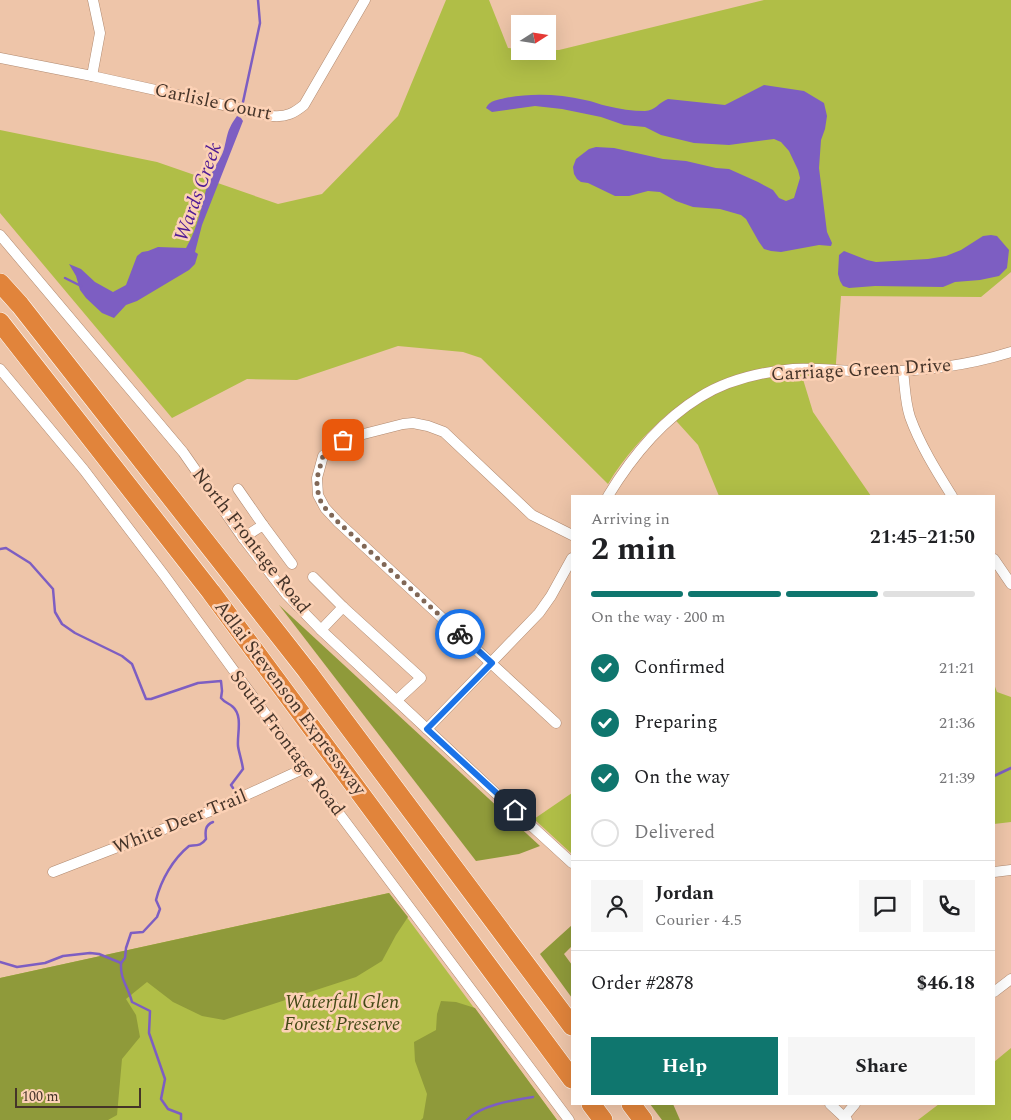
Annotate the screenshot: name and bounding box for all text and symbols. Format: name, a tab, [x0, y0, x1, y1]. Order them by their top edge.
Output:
north arrow	[511, 15, 556, 60]
map controls	[511, 15, 556, 60]
street label: Carlisle Court	[152, 75, 274, 129]
water label: Wards Creek	[166, 138, 230, 246]
street label: Carriage Green Drive	[770, 351, 952, 389]
pin	[322, 419, 364, 461]
icon: bag	[329, 426, 357, 454]
street label: North Frontage Road	[185, 462, 317, 620]
text: Arriving in	[591, 507, 670, 531]
text: 21:45–21:50	[870, 523, 975, 552]
text: 2 min	[591, 525, 676, 574]
street label: Adlai Stevenson Expressway	[207, 594, 374, 803]
text: On the way · 200 m	[591, 605, 725, 629]
courier	[435, 609, 485, 659]
icon: bike	[446, 620, 474, 648]
text: Confirmed	[634, 653, 725, 682]
icon: check	[591, 654, 619, 682]
text: 21:21	[939, 656, 975, 680]
street label: South Frontage Road	[222, 664, 352, 822]
text: Preparing	[634, 708, 718, 737]
icon: check	[591, 709, 619, 737]
text: 21:36	[939, 711, 975, 735]
text: On the way	[634, 763, 730, 792]
icon: check	[591, 764, 619, 792]
text: 21:39	[939, 766, 975, 790]
street label: White Deer Trail	[109, 782, 251, 862]
pin	[494, 789, 536, 831]
icon: home	[501, 796, 529, 824]
text: Delivered	[634, 818, 715, 847]
text: Jordan	[655, 879, 714, 908]
button: person	[591, 880, 643, 932]
button: chat	[859, 880, 911, 932]
button: phone	[923, 880, 975, 932]
text: Courier · 4.5	[655, 908, 742, 932]
text: Order #2878	[591, 969, 694, 998]
text: $46.18	[917, 969, 975, 998]
park label: Waterfall Glen Forest Preserve	[284, 988, 400, 1039]
button: Help	[591, 1037, 778, 1095]
button: Share	[788, 1037, 975, 1095]
scale bar	[15, 1085, 141, 1108]
text: 100 m	[22, 1086, 59, 1107]

